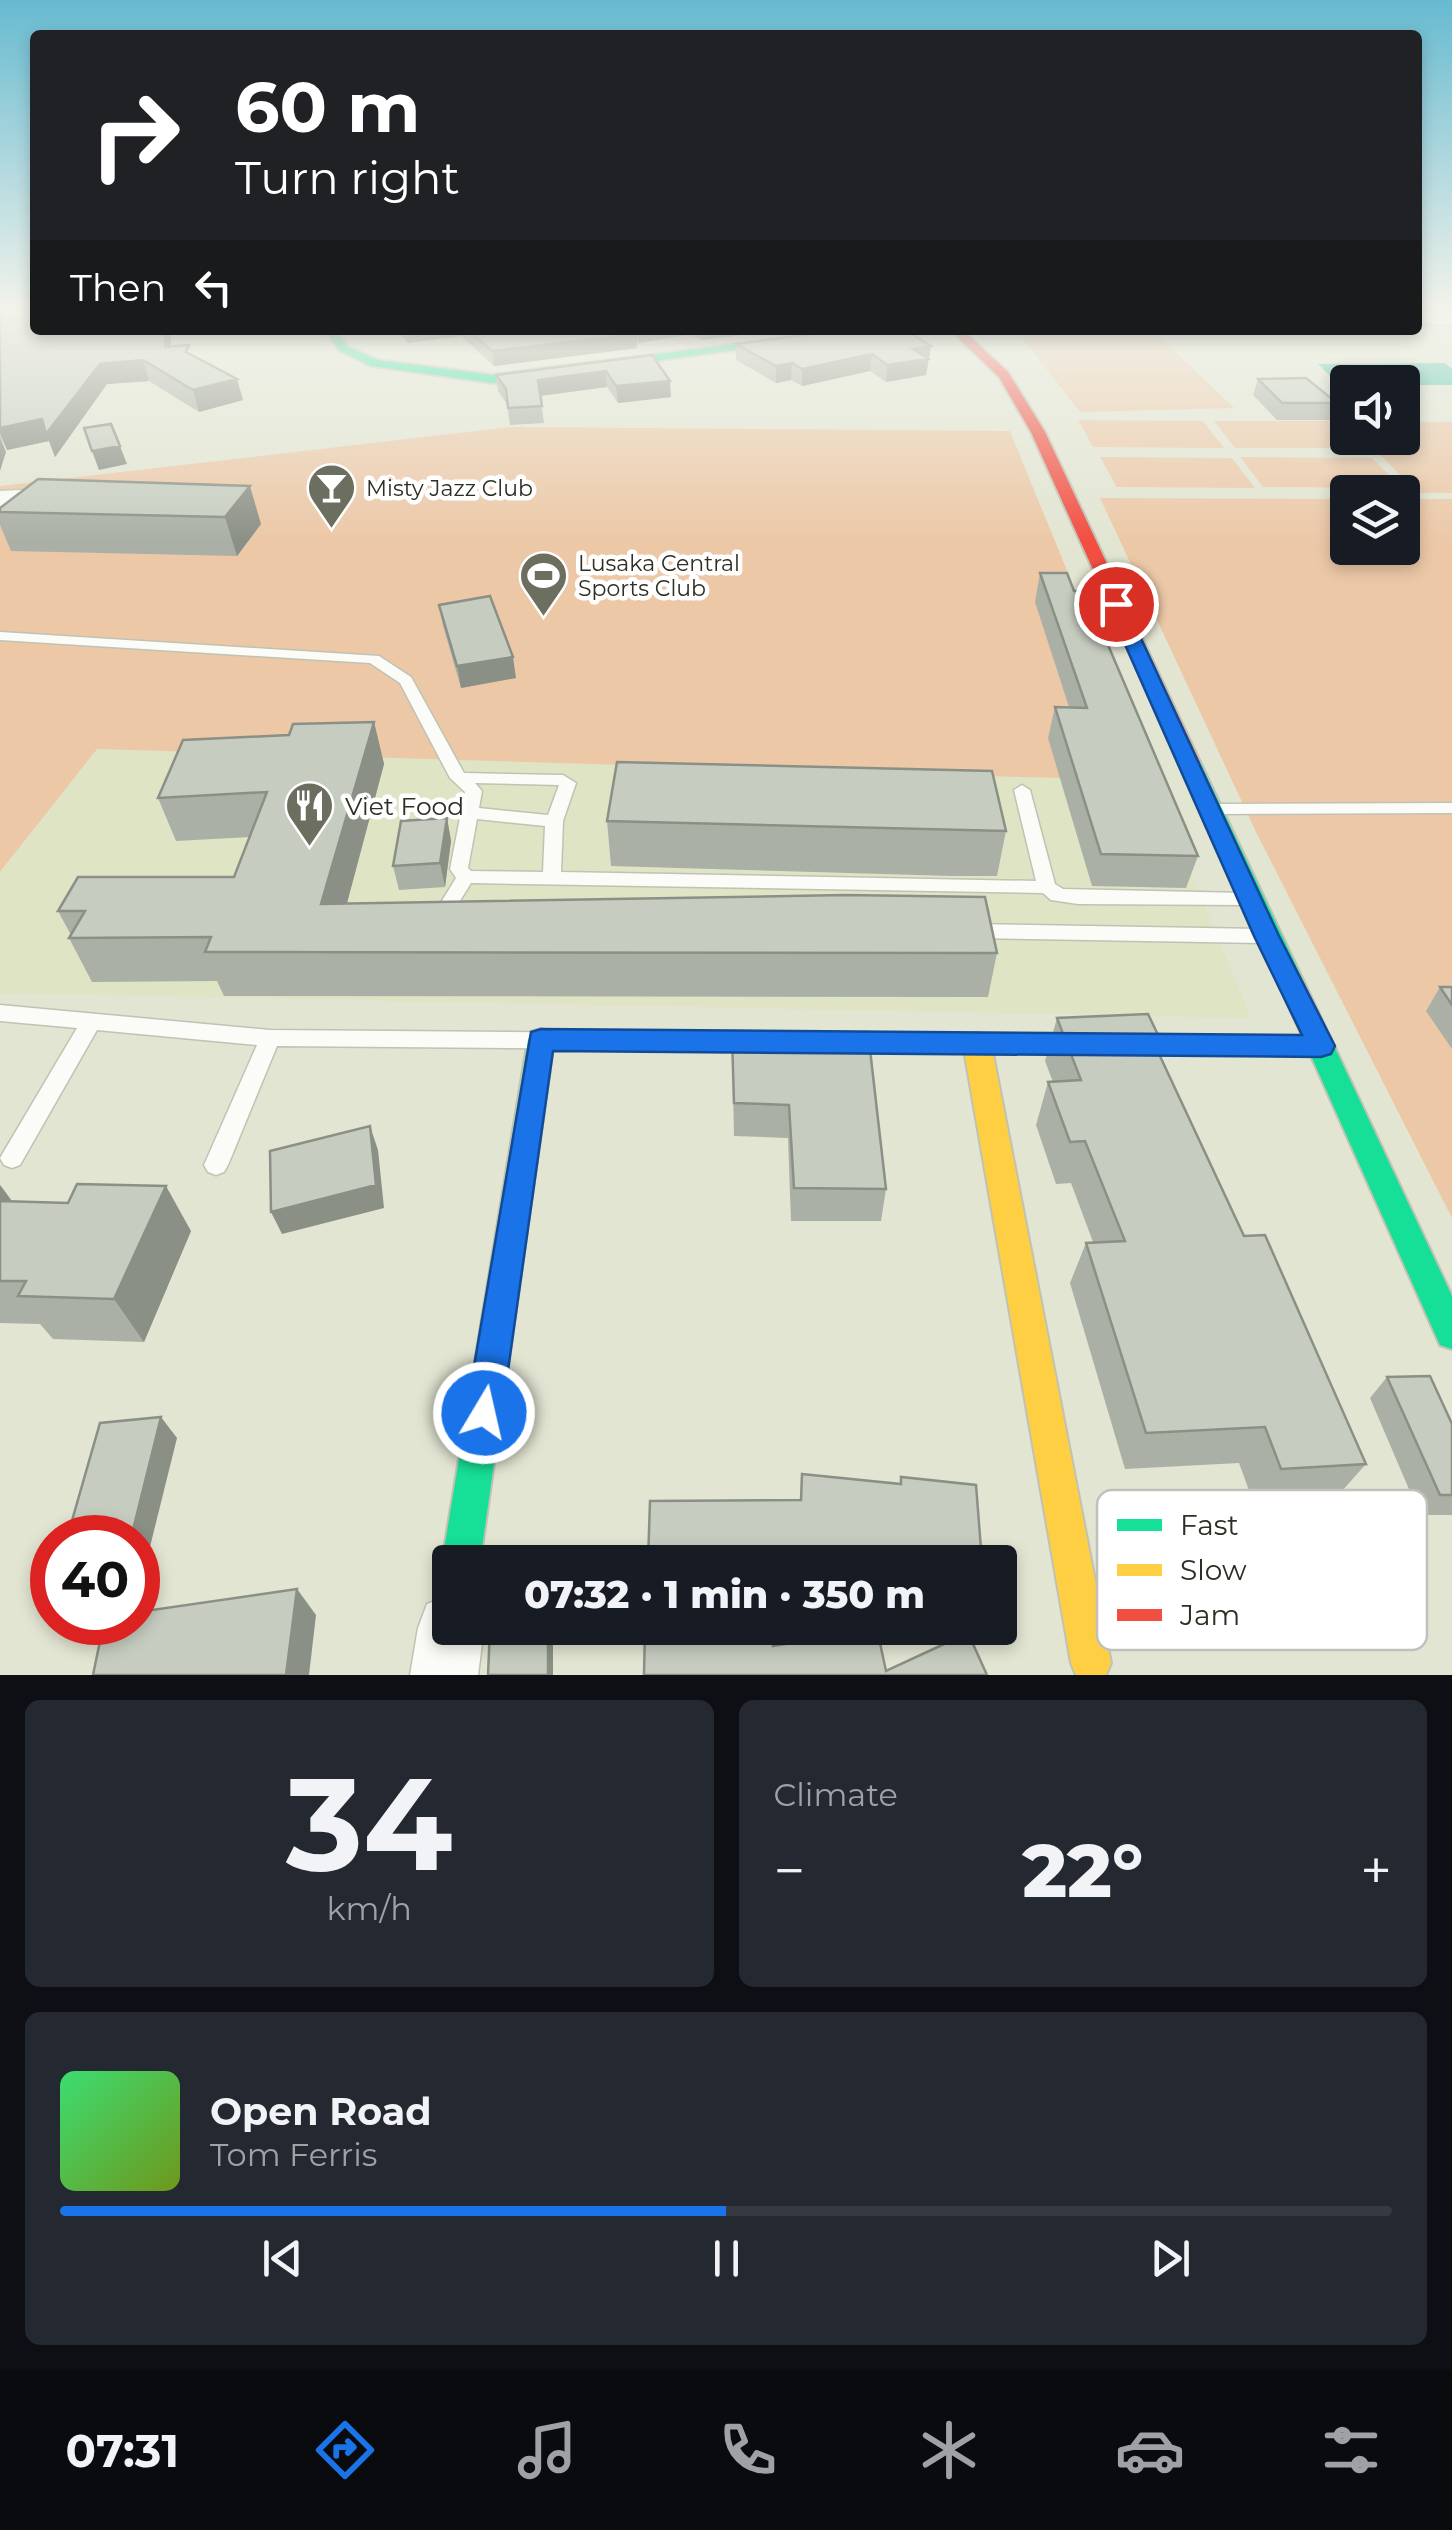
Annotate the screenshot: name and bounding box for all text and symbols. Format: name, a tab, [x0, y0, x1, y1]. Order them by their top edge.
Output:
text: 60 m	[235, 64, 420, 150]
icon: right	[70, 70, 200, 200]
text: Turn right	[235, 150, 460, 205]
icon: left	[186, 260, 241, 315]
text: Then	[70, 264, 166, 311]
map controls	[1330, 365, 1420, 565]
button: sound	[1330, 365, 1420, 455]
bar icon: Misty Jazz Club	[305, 462, 357, 530]
place label: Misty Jazz Club	[366, 475, 533, 502]
button: layers	[1330, 475, 1420, 565]
sports icon: Lusaka Central Sports Club	[517, 550, 569, 618]
place label: Lusaka Central Sports Club	[578, 550, 740, 602]
pin	[1074, 562, 1159, 647]
icon: arrive	[1089, 577, 1144, 632]
restaurant icon: Viet Food	[284, 780, 336, 848]
place label: Viet Food	[345, 791, 464, 821]
position arrow	[432, 1361, 536, 1465]
legend	[1097, 1490, 1427, 1650]
text: Fast	[1180, 1508, 1239, 1542]
speed limit sign: 40	[30, 1515, 160, 1645]
text: Slow	[1180, 1553, 1247, 1587]
text: 07:32 · 1 min · 350 m	[524, 1571, 925, 1618]
text: Jam	[1179, 1598, 1240, 1632]
text: 34	[286, 1744, 453, 1903]
text: Climate	[774, 1775, 898, 1814]
text: 22°	[1022, 1824, 1143, 1916]
text: −	[774, 1837, 805, 1904]
text: +	[1360, 1837, 1392, 1904]
text: km/h	[327, 1889, 412, 1928]
text: Open Road	[210, 2088, 432, 2135]
text: Tom Ferris	[210, 2135, 377, 2174]
icon: previous	[255, 2231, 310, 2286]
icon: pause	[699, 2231, 754, 2286]
icon: next	[1143, 2231, 1198, 2286]
icon: directions	[310, 2415, 380, 2485]
icon: music	[512, 2415, 582, 2485]
icon: phone	[713, 2415, 783, 2485]
icon: climate	[914, 2415, 984, 2485]
icon: car	[1115, 2415, 1185, 2485]
icon: filters	[1316, 2415, 1386, 2485]
text: 07:31	[66, 2423, 179, 2478]

